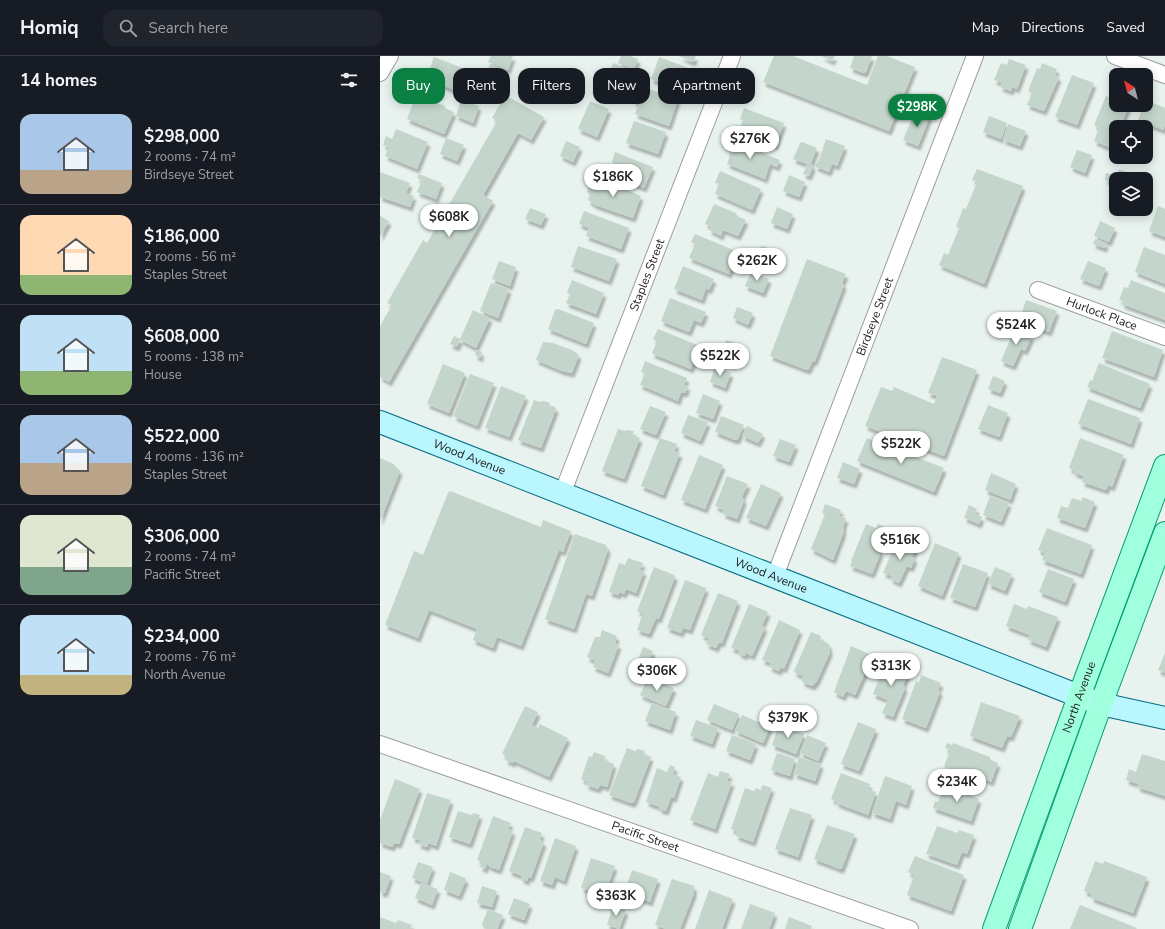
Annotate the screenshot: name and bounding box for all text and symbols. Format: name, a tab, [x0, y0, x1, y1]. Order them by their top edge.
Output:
search box	[103, 10, 383, 46]
text: Homiq	[20, 15, 79, 41]
icon: search	[117, 17, 139, 39]
text: Search here	[149, 18, 228, 38]
text: Map	[972, 18, 999, 37]
text: Directions	[1021, 18, 1084, 37]
text: Saved	[1106, 18, 1145, 37]
chip: Buy	[392, 68, 445, 104]
chip: Rent	[453, 68, 510, 104]
chip: Filters	[518, 68, 585, 104]
chip: New	[593, 68, 650, 104]
chip: Apartment	[658, 68, 755, 104]
north arrow	[1109, 68, 1153, 112]
map controls	[1109, 68, 1153, 216]
text: 14 homes	[20, 69, 97, 92]
icon: filters	[338, 69, 360, 91]
pin: $298K	[889, 94, 945, 128]
text: $298K	[897, 98, 937, 116]
button: locate	[1109, 120, 1153, 164]
text: $298,000	[144, 125, 220, 148]
pin: $276K	[722, 126, 778, 160]
icon: home	[52, 130, 100, 178]
text: $276K	[730, 130, 770, 148]
text: 2 rooms · 74 m²	[144, 148, 236, 166]
pin: $186K	[585, 164, 641, 198]
text: Birdseye Street	[144, 166, 233, 184]
text: $186K	[593, 168, 633, 186]
button: layers	[1109, 172, 1153, 216]
pin: $608K	[421, 204, 477, 238]
text: $608K	[429, 208, 469, 226]
text: $186,000	[144, 225, 220, 248]
icon: home	[52, 231, 100, 279]
street label: Staples Street	[626, 236, 669, 313]
text: 2 rooms · 56 m²	[144, 248, 236, 266]
pin: $262K	[729, 248, 785, 282]
text: $262K	[737, 252, 777, 270]
text: Staples Street	[144, 266, 227, 284]
street label: Birdseye Street	[853, 274, 897, 358]
street label: Hurlock Place	[1064, 293, 1139, 334]
pin: $524K	[988, 312, 1044, 346]
text: $524K	[996, 316, 1036, 334]
text: $608,000	[144, 325, 220, 348]
icon: home	[52, 331, 100, 379]
pin: $522K	[692, 343, 748, 377]
text: $522K	[700, 347, 740, 365]
text: 5 rooms · 138 m²	[144, 348, 244, 366]
text: House	[144, 366, 182, 384]
text: $522,000	[144, 425, 220, 448]
icon: home	[52, 431, 100, 479]
pin: $522K	[873, 431, 929, 465]
text: $522K	[881, 435, 921, 453]
street label: Wood Avenue	[431, 436, 508, 479]
text: 4 rooms · 136 m²	[144, 448, 244, 466]
text: Staples Street	[144, 466, 227, 484]
text: $306,000	[144, 525, 220, 548]
pin: $516K	[872, 527, 928, 561]
icon: home	[52, 531, 100, 579]
text: $516K	[880, 531, 920, 549]
text: 2 rooms · 74 m²	[144, 548, 236, 566]
street label: Wood Avenue	[732, 554, 810, 597]
text: Pacific Street	[144, 566, 220, 584]
text: $234,000	[144, 625, 220, 648]
icon: home	[52, 631, 100, 679]
text: 2 rooms · 76 m²	[144, 648, 236, 666]
pin: $313K	[863, 653, 919, 687]
text: $313K	[871, 657, 911, 675]
pin: $306K	[629, 658, 685, 692]
street label: North Avenue	[1058, 659, 1099, 735]
text: $306K	[637, 662, 677, 680]
text: North Avenue	[144, 666, 225, 684]
pin: $379K	[760, 705, 816, 739]
text: $379K	[768, 709, 808, 727]
pin: $234K	[929, 769, 985, 803]
text: $234K	[937, 773, 977, 791]
street label: Pacific Street	[610, 817, 682, 856]
pin: $363K	[588, 883, 644, 917]
text: $363K	[596, 887, 636, 905]

